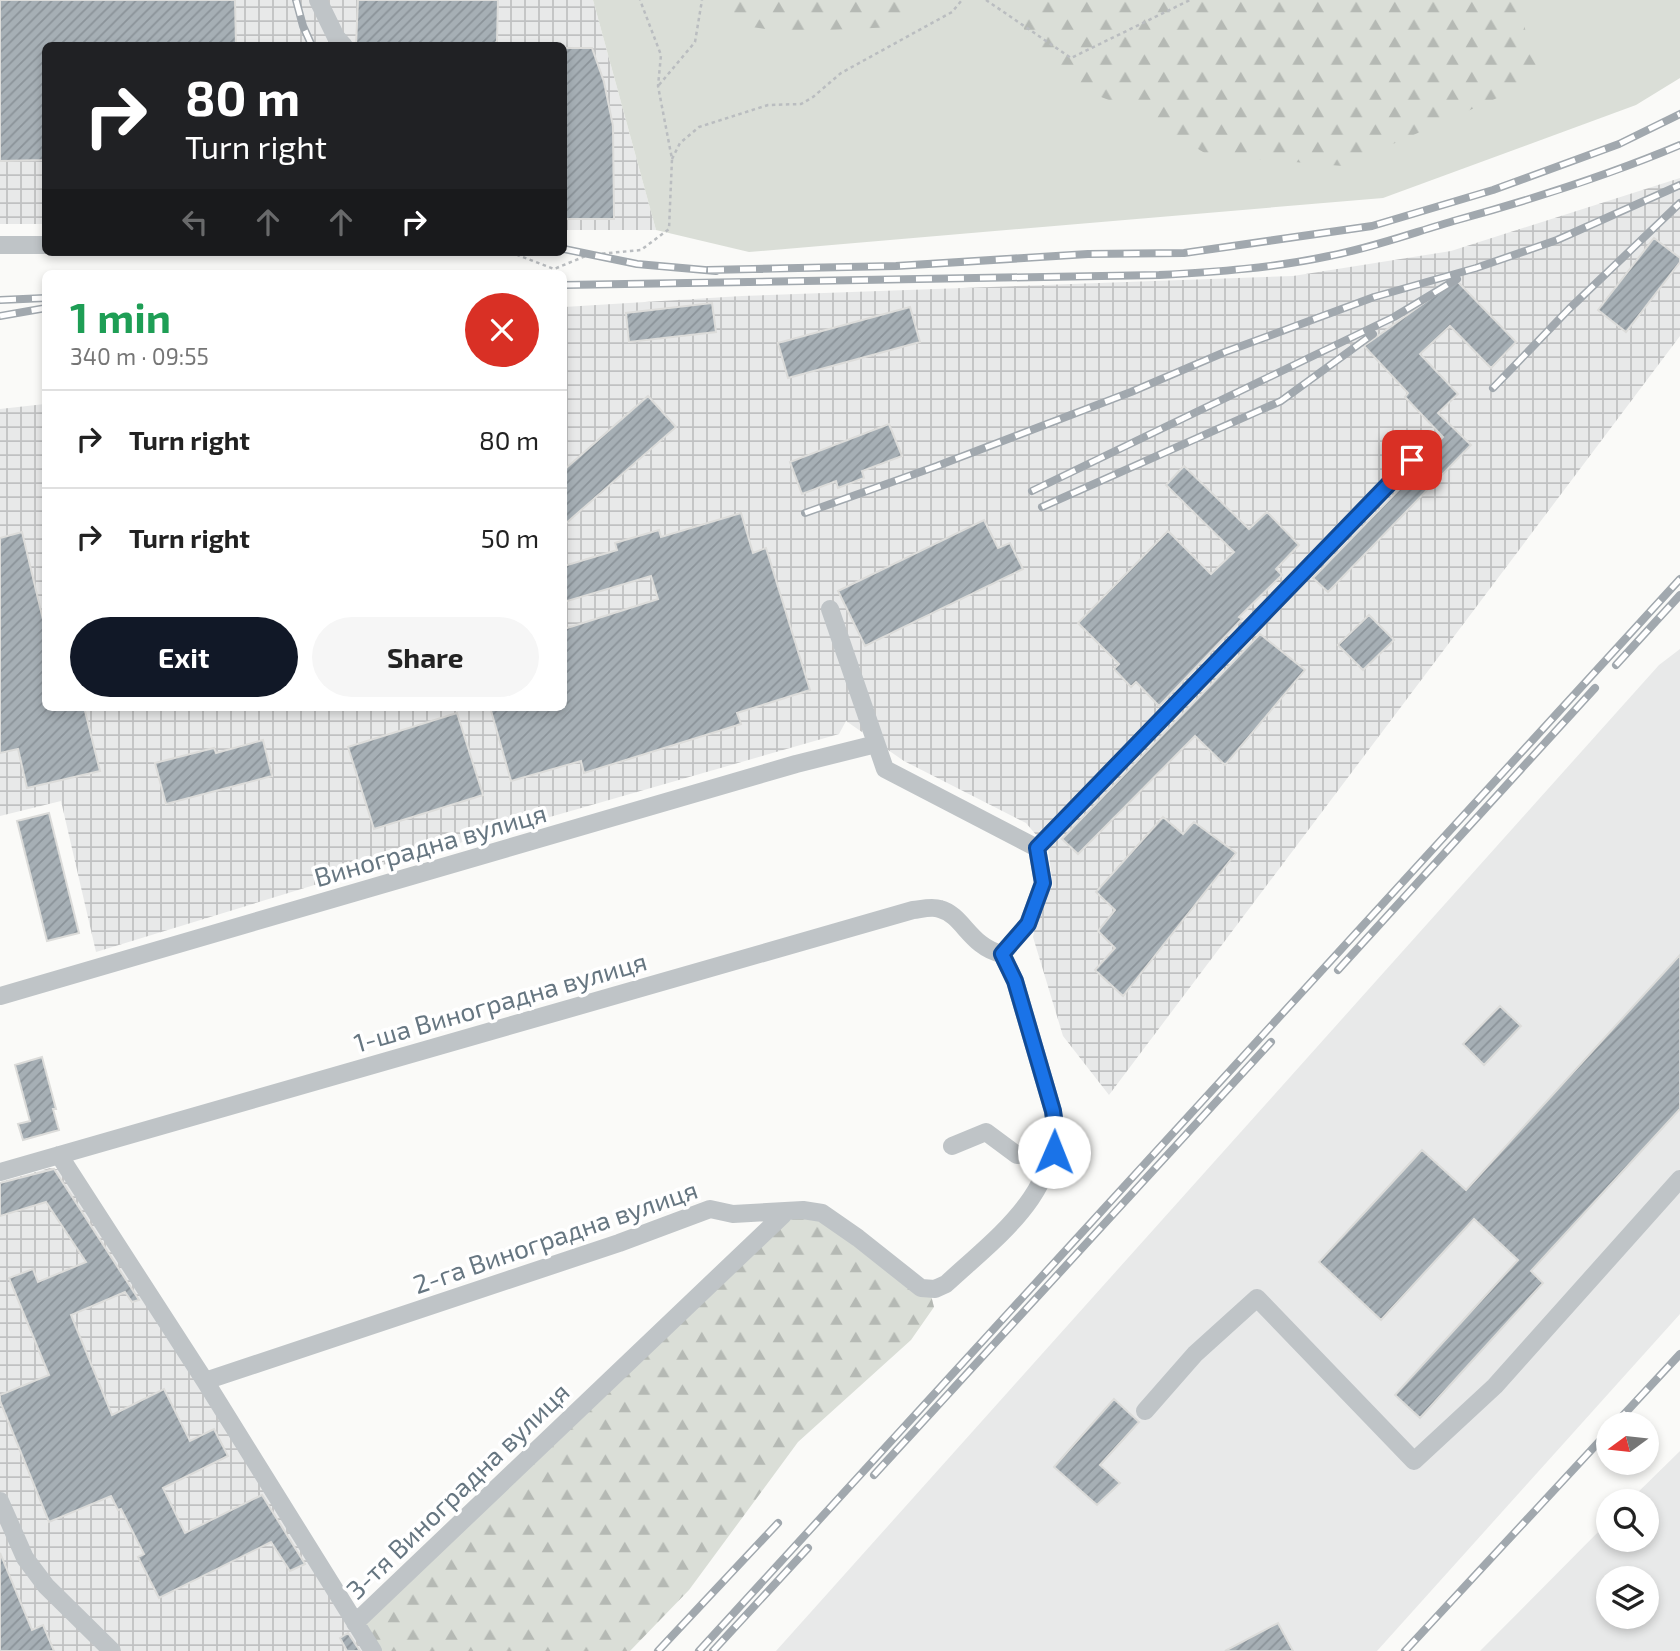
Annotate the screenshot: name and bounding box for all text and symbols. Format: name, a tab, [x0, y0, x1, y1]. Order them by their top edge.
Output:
text: 80 m	[185, 67, 300, 126]
icon: right	[70, 70, 161, 161]
text: Turn right	[185, 127, 327, 165]
icon: left	[176, 203, 214, 241]
icon: ahead	[249, 203, 287, 241]
icon: ahead	[322, 203, 360, 241]
icon: right	[395, 203, 433, 241]
text: 1 min	[70, 291, 171, 341]
button: close	[465, 293, 539, 367]
text: 340 m · 09:55	[70, 342, 209, 370]
icon: right	[70, 420, 108, 458]
text: Turn right	[129, 424, 250, 455]
text: 80 m	[479, 424, 539, 455]
pin	[1382, 430, 1442, 490]
icon: arrive	[1393, 441, 1431, 479]
icon: right	[70, 518, 108, 556]
text: Turn right	[129, 522, 250, 553]
text: 50 m	[481, 522, 539, 553]
button: Exit	[70, 617, 298, 697]
button: Share	[312, 617, 539, 697]
street label: Виноградна вулиця	[310, 796, 550, 893]
street label: 1-ша Виноградна вулиця	[350, 944, 650, 1059]
position arrow	[1017, 1115, 1091, 1189]
street label: 2-га Виноградна вулиця	[409, 1173, 701, 1300]
street label: 3-тя Виноградна вулиця	[339, 1375, 576, 1605]
north arrow	[1596, 1412, 1659, 1475]
map controls	[1596, 1412, 1659, 1629]
button: search	[1596, 1489, 1659, 1552]
button: layers	[1596, 1566, 1659, 1629]

